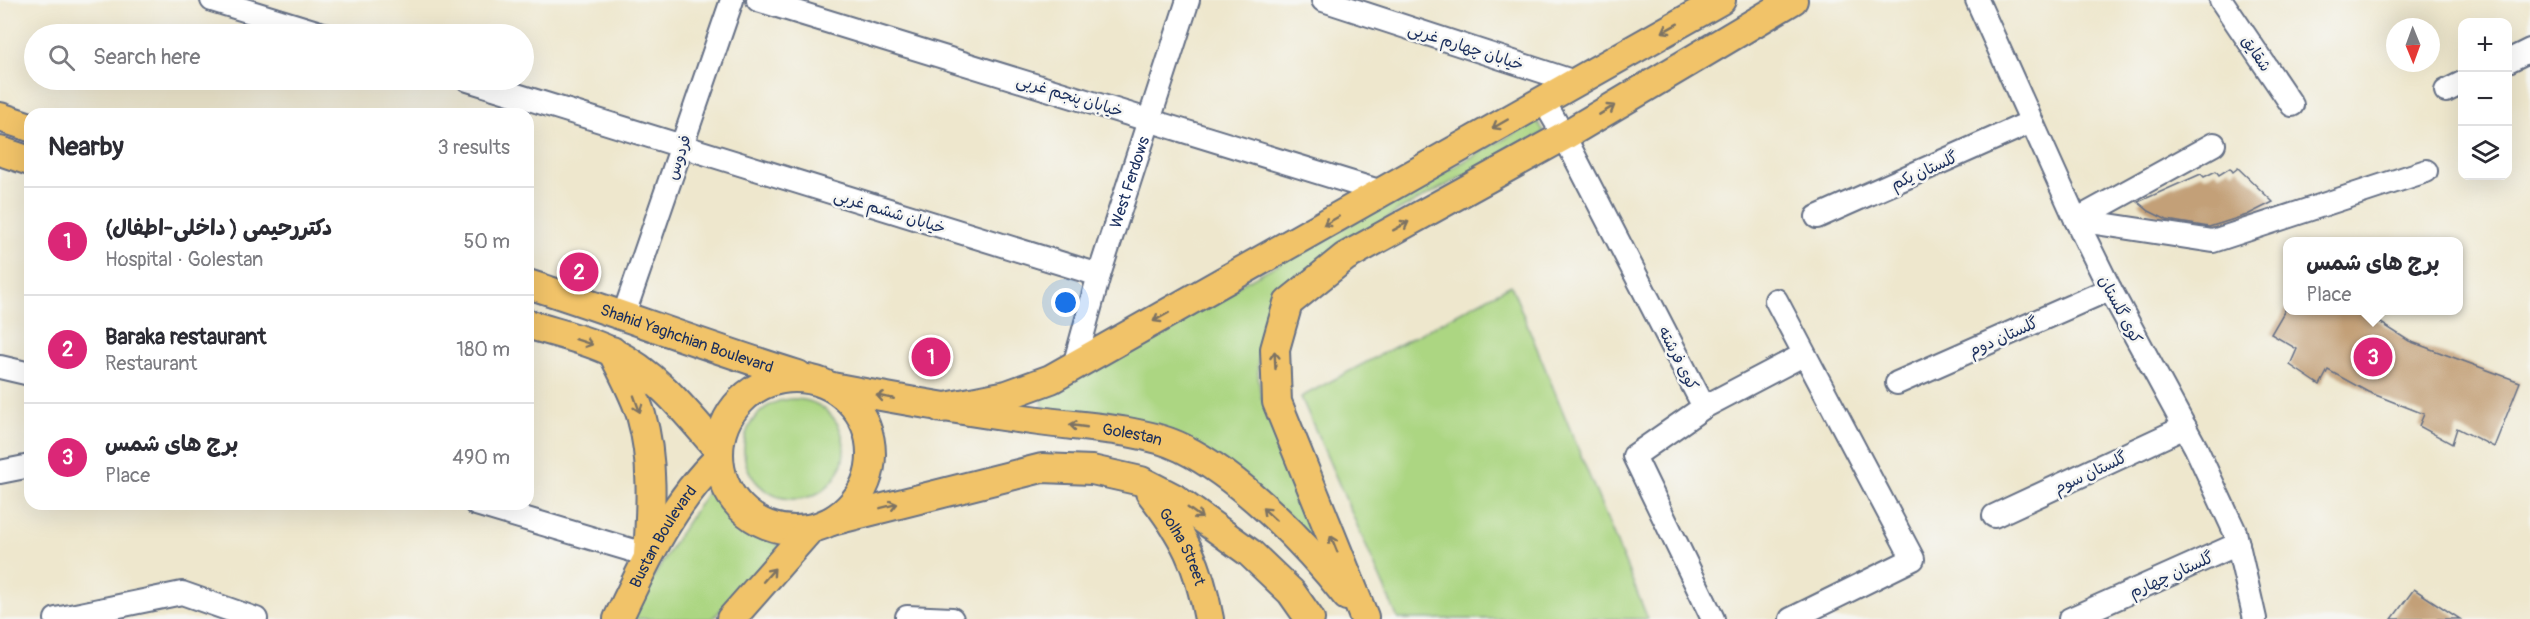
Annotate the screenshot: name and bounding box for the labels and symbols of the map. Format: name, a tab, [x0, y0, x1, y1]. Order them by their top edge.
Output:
north arrow	[2386, 18, 2440, 72]
street label: خیابان چهارم غربی	[1405, 19, 1526, 77]
one-way arrow	[1662, 23, 1679, 35]
street label: شقایق	[2237, 32, 2275, 75]
street label: خیابان پنجم غربی	[1014, 70, 1125, 124]
one-way arrow	[1598, 104, 1615, 116]
one-way arrow	[1492, 118, 1509, 130]
street label: فردوس	[662, 132, 696, 182]
street label: West Ferdows	[1106, 134, 1154, 231]
street label: گلستان یکم	[1888, 147, 1962, 196]
street label: خیابان ششم غربی	[831, 185, 948, 240]
one-way arrow	[1323, 215, 1340, 227]
one-way arrow	[1391, 220, 1409, 231]
pin: 2	[560, 250, 598, 294]
street label: کوی گلستان	[2094, 272, 2146, 347]
your location	[1051, 288, 1080, 317]
street label: Shahid Yaghchian Boulevard	[598, 300, 776, 378]
one-way arrow	[1153, 311, 1170, 323]
street label: گلستان دوم	[1965, 313, 2042, 363]
street label: کوی فرشته	[1654, 323, 1703, 394]
pin: 1	[912, 334, 950, 380]
pin: 3	[2354, 334, 2392, 380]
one-way arrow	[574, 338, 593, 349]
one-way arrow	[1270, 350, 1281, 370]
one-way arrow	[876, 391, 896, 402]
one-way arrow	[632, 394, 643, 413]
street label: Golestan	[1101, 419, 1165, 451]
one-way arrow	[1069, 421, 1089, 432]
street label: گلستان سوم	[2051, 447, 2131, 500]
street label: Bustan Boulevard	[625, 482, 701, 591]
one-way arrow	[879, 500, 898, 512]
street label: Golha Street	[1154, 504, 1210, 588]
one-way arrow	[1186, 507, 1202, 519]
one-way arrow	[1262, 507, 1277, 521]
one-way arrow	[1328, 535, 1339, 553]
street label: گلستان چهارم	[2126, 547, 2218, 604]
one-way arrow	[762, 568, 776, 583]

